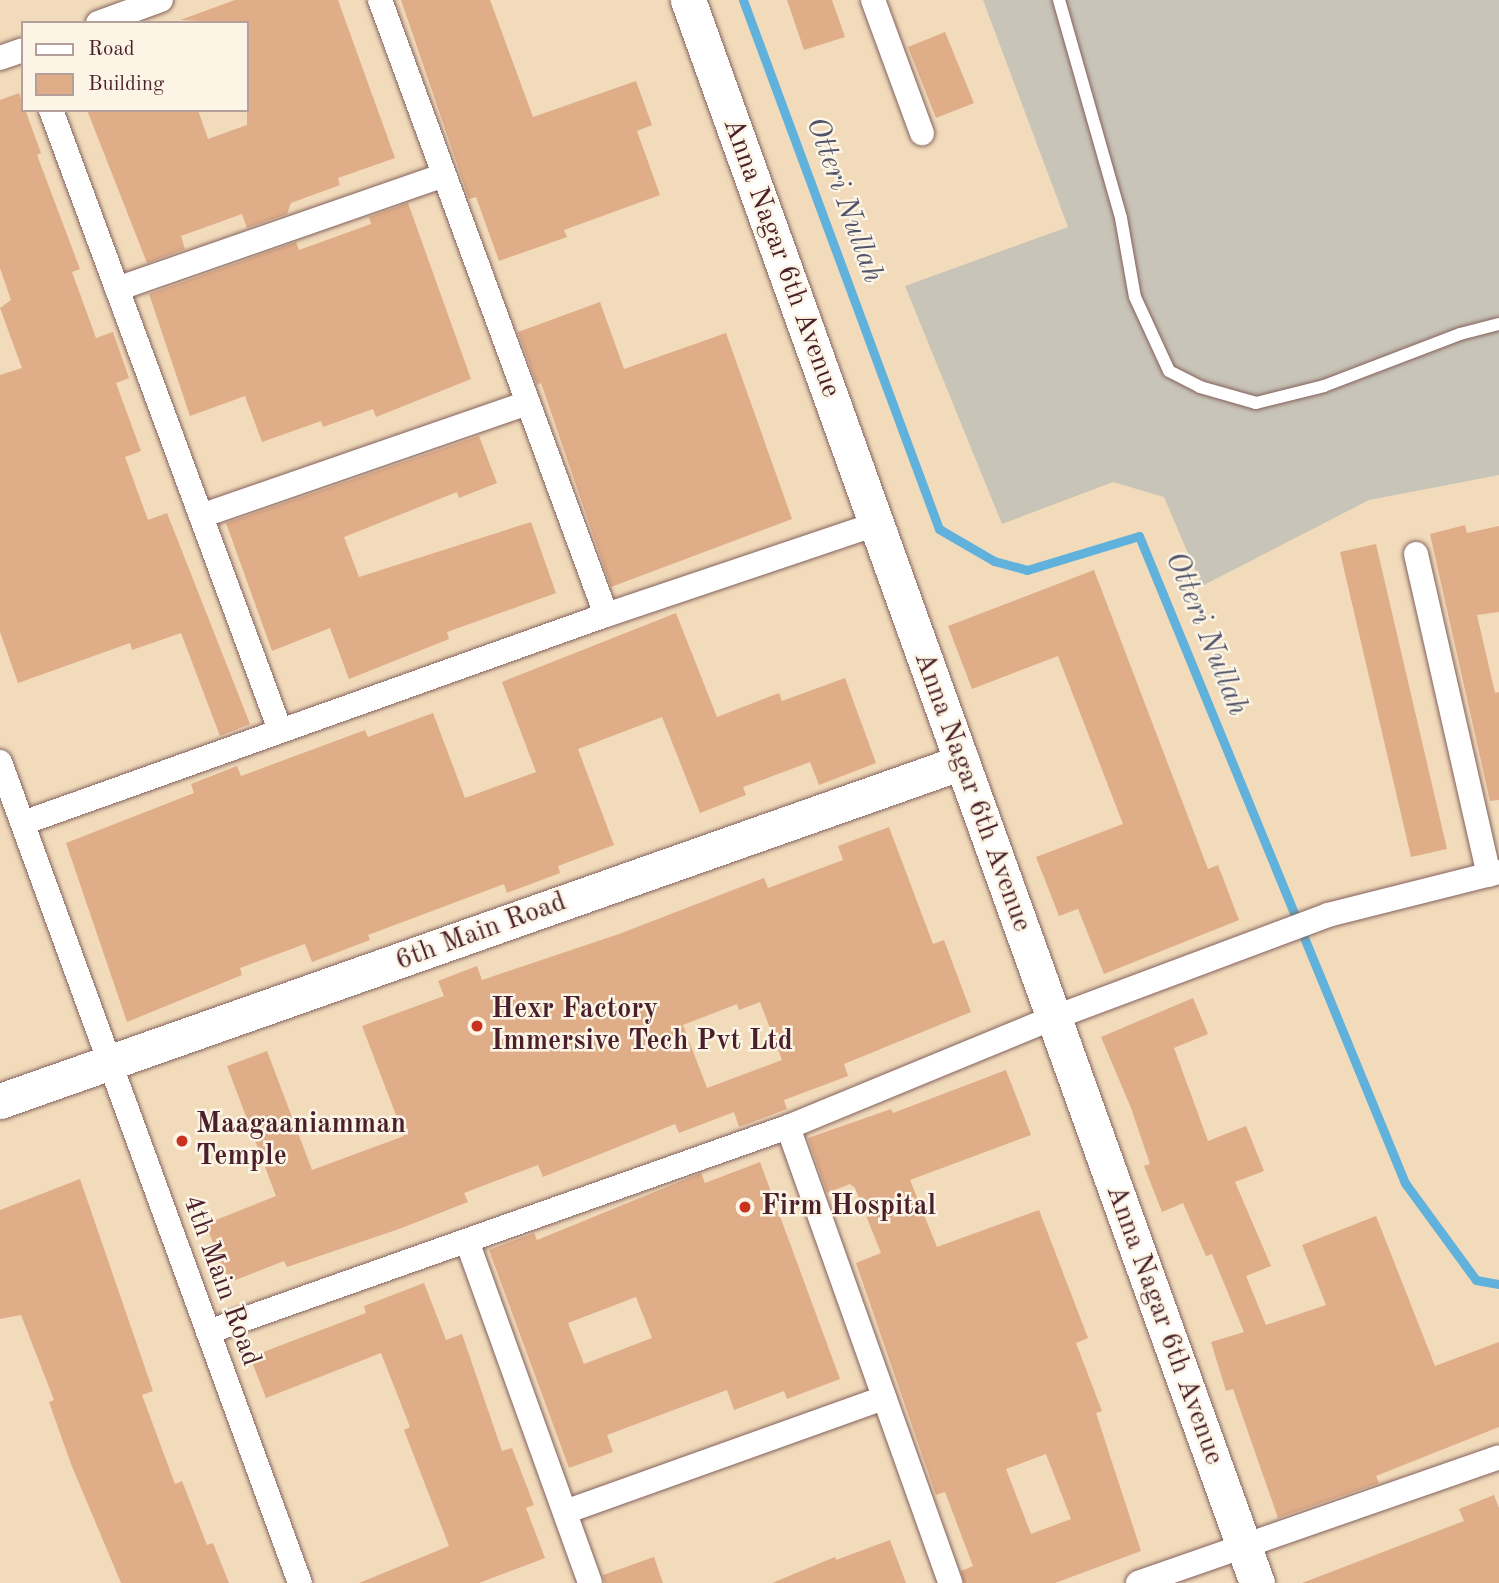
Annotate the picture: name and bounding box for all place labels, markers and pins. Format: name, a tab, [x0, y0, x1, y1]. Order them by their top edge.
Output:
place label: Hexr Factory Immersive Tech Pvt Ltd	[491, 993, 793, 1059]
marker: Hexr Factory Immersive Tech Pvt Ltd	[469, 1018, 485, 1034]
place label: Maagaaniamman Temple	[196, 1108, 406, 1174]
marker: Maagaaniamman Temple	[174, 1133, 190, 1149]
place label: Firm Hospital	[761, 1190, 936, 1224]
marker: Firm Hospital	[735, 1197, 755, 1217]

